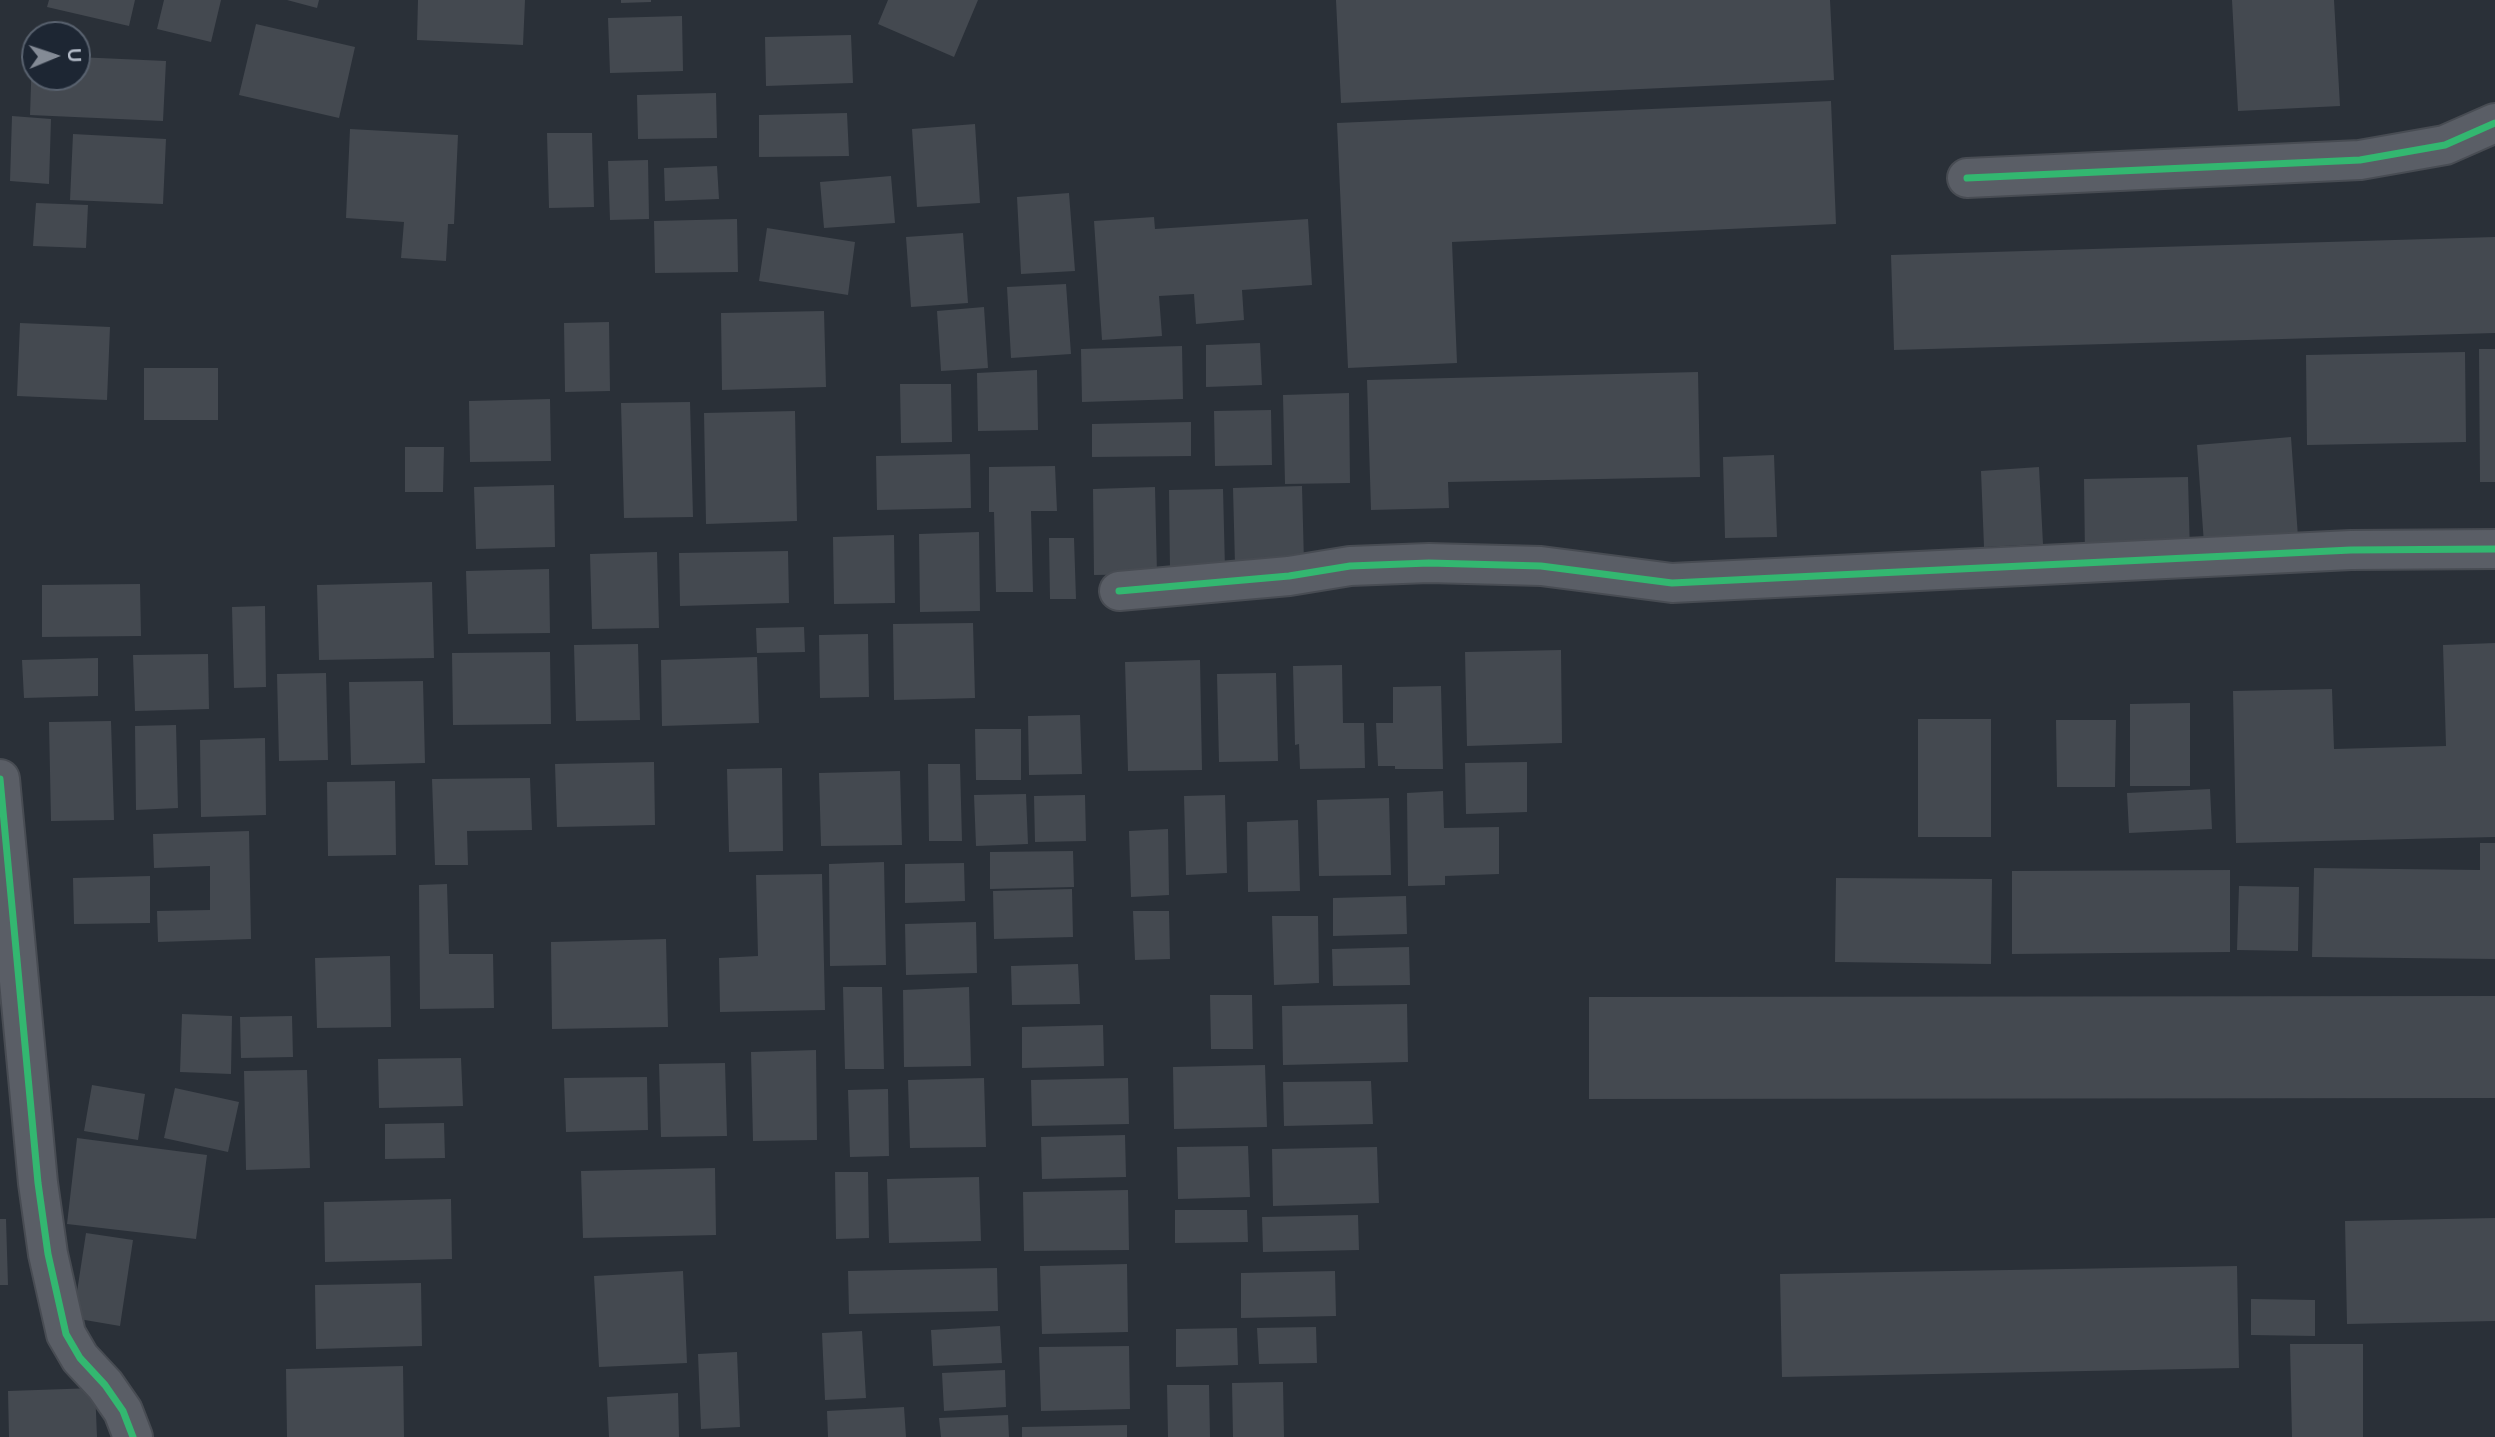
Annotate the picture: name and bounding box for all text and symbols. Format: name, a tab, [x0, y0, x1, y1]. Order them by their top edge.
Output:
north arrow	[21, 21, 91, 91]
text: U	[64, 48, 86, 63]

